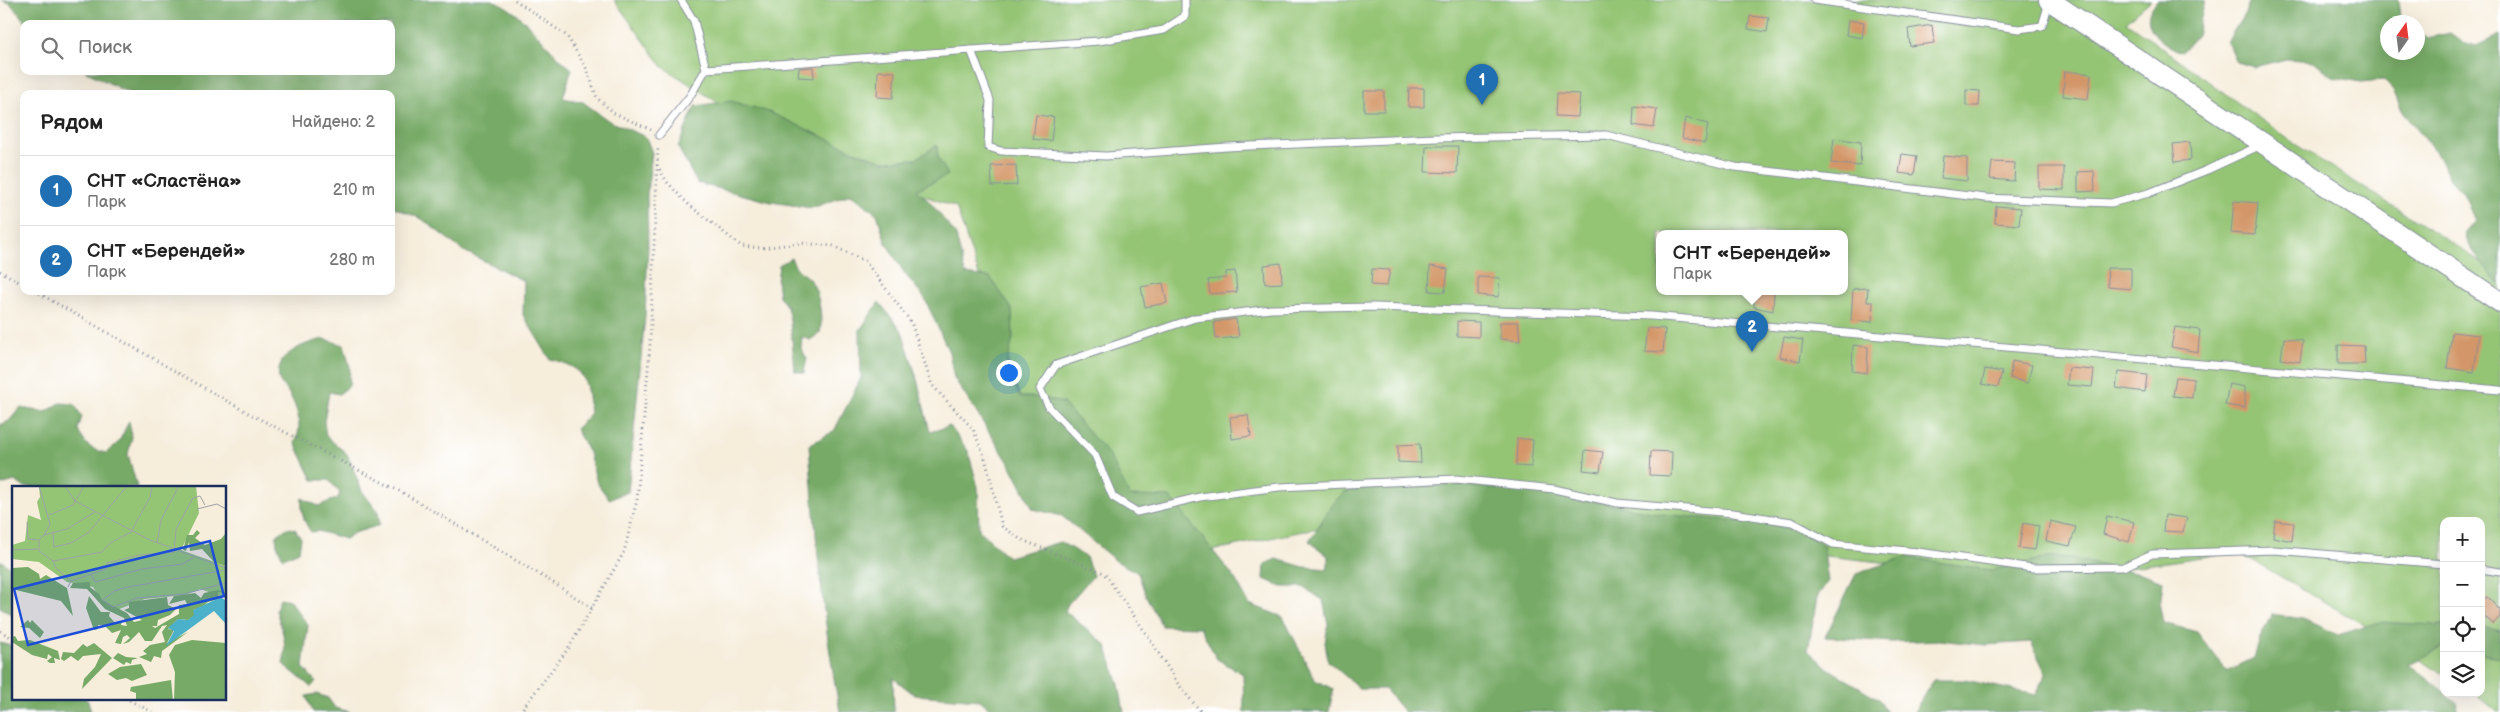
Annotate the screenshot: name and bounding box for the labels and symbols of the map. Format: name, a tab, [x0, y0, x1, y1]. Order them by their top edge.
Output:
north arrow	[2380, 15, 2425, 60]
pin: 1	[1466, 64, 1498, 105]
pin: 2	[1736, 311, 1768, 352]
your location	[996, 360, 1022, 386]
inset map	[12, 486, 226, 700]

